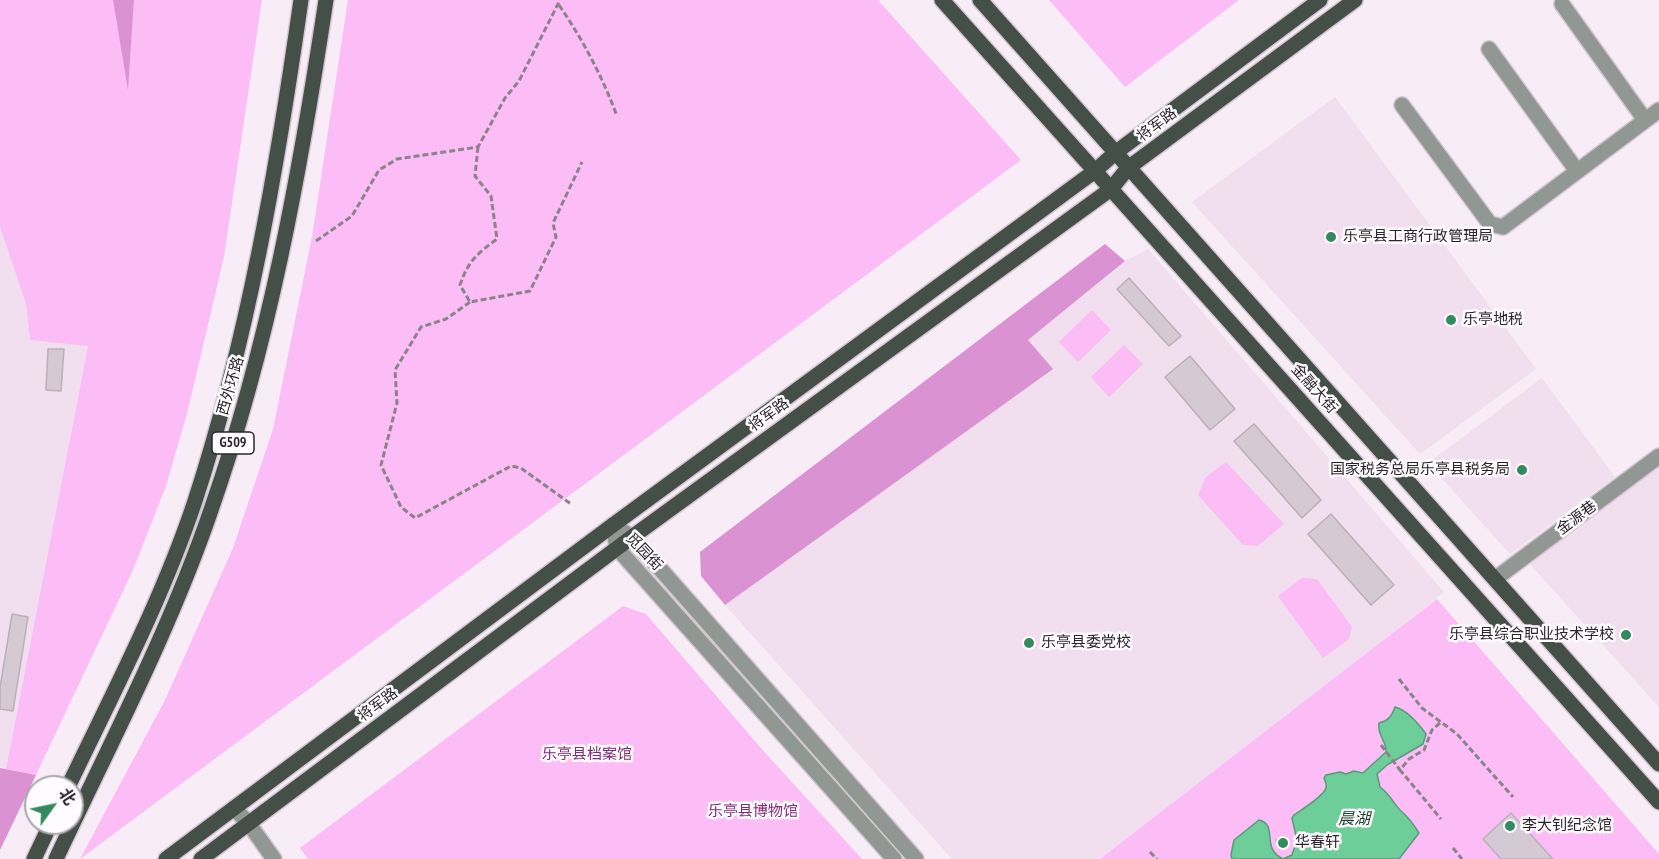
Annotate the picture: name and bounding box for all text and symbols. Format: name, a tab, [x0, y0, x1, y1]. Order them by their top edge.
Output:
street label: 将军路	[1134, 104, 1180, 146]
place label: 乐亭县工商行政管理局	[1343, 228, 1493, 246]
marker: 乐亭县工商行政管理局	[1324, 230, 1338, 244]
place label: 乐亭地税	[1463, 311, 1523, 329]
marker: 乐亭地税	[1444, 313, 1458, 327]
street label: 西外环路	[214, 355, 248, 417]
street label: 金融大街	[1287, 361, 1341, 417]
street label: 将军路	[746, 394, 792, 436]
road number: G509	[212, 432, 254, 454]
place label: 国家税务总局乐亭县税务局	[1330, 461, 1510, 479]
marker: 国家税务总局乐亭县税务局	[1515, 463, 1529, 477]
street label: 金源巷	[1554, 497, 1600, 539]
street label: 觅园街	[622, 530, 666, 574]
place label: 乐亭县综合职业技术学校	[1449, 626, 1614, 644]
marker: 乐亭县综合职业技术学校	[1619, 628, 1633, 642]
place label: 乐亭县委党校	[1041, 634, 1131, 652]
marker: 乐亭县委党校	[1022, 636, 1036, 650]
street label: 将军路	[355, 684, 401, 726]
park label: 乐亭县档案馆	[542, 746, 632, 764]
north arrow	[24, 775, 84, 835]
text: 北	[55, 784, 80, 808]
park label: 乐亭县博物馆	[708, 803, 798, 821]
water label: 晨湖	[1338, 809, 1370, 829]
place label: 李大钊纪念馆	[1522, 817, 1612, 835]
marker: 李大钊纪念馆	[1503, 819, 1517, 833]
place label: 华春轩	[1295, 834, 1340, 852]
marker: 华春轩	[1276, 836, 1290, 850]

